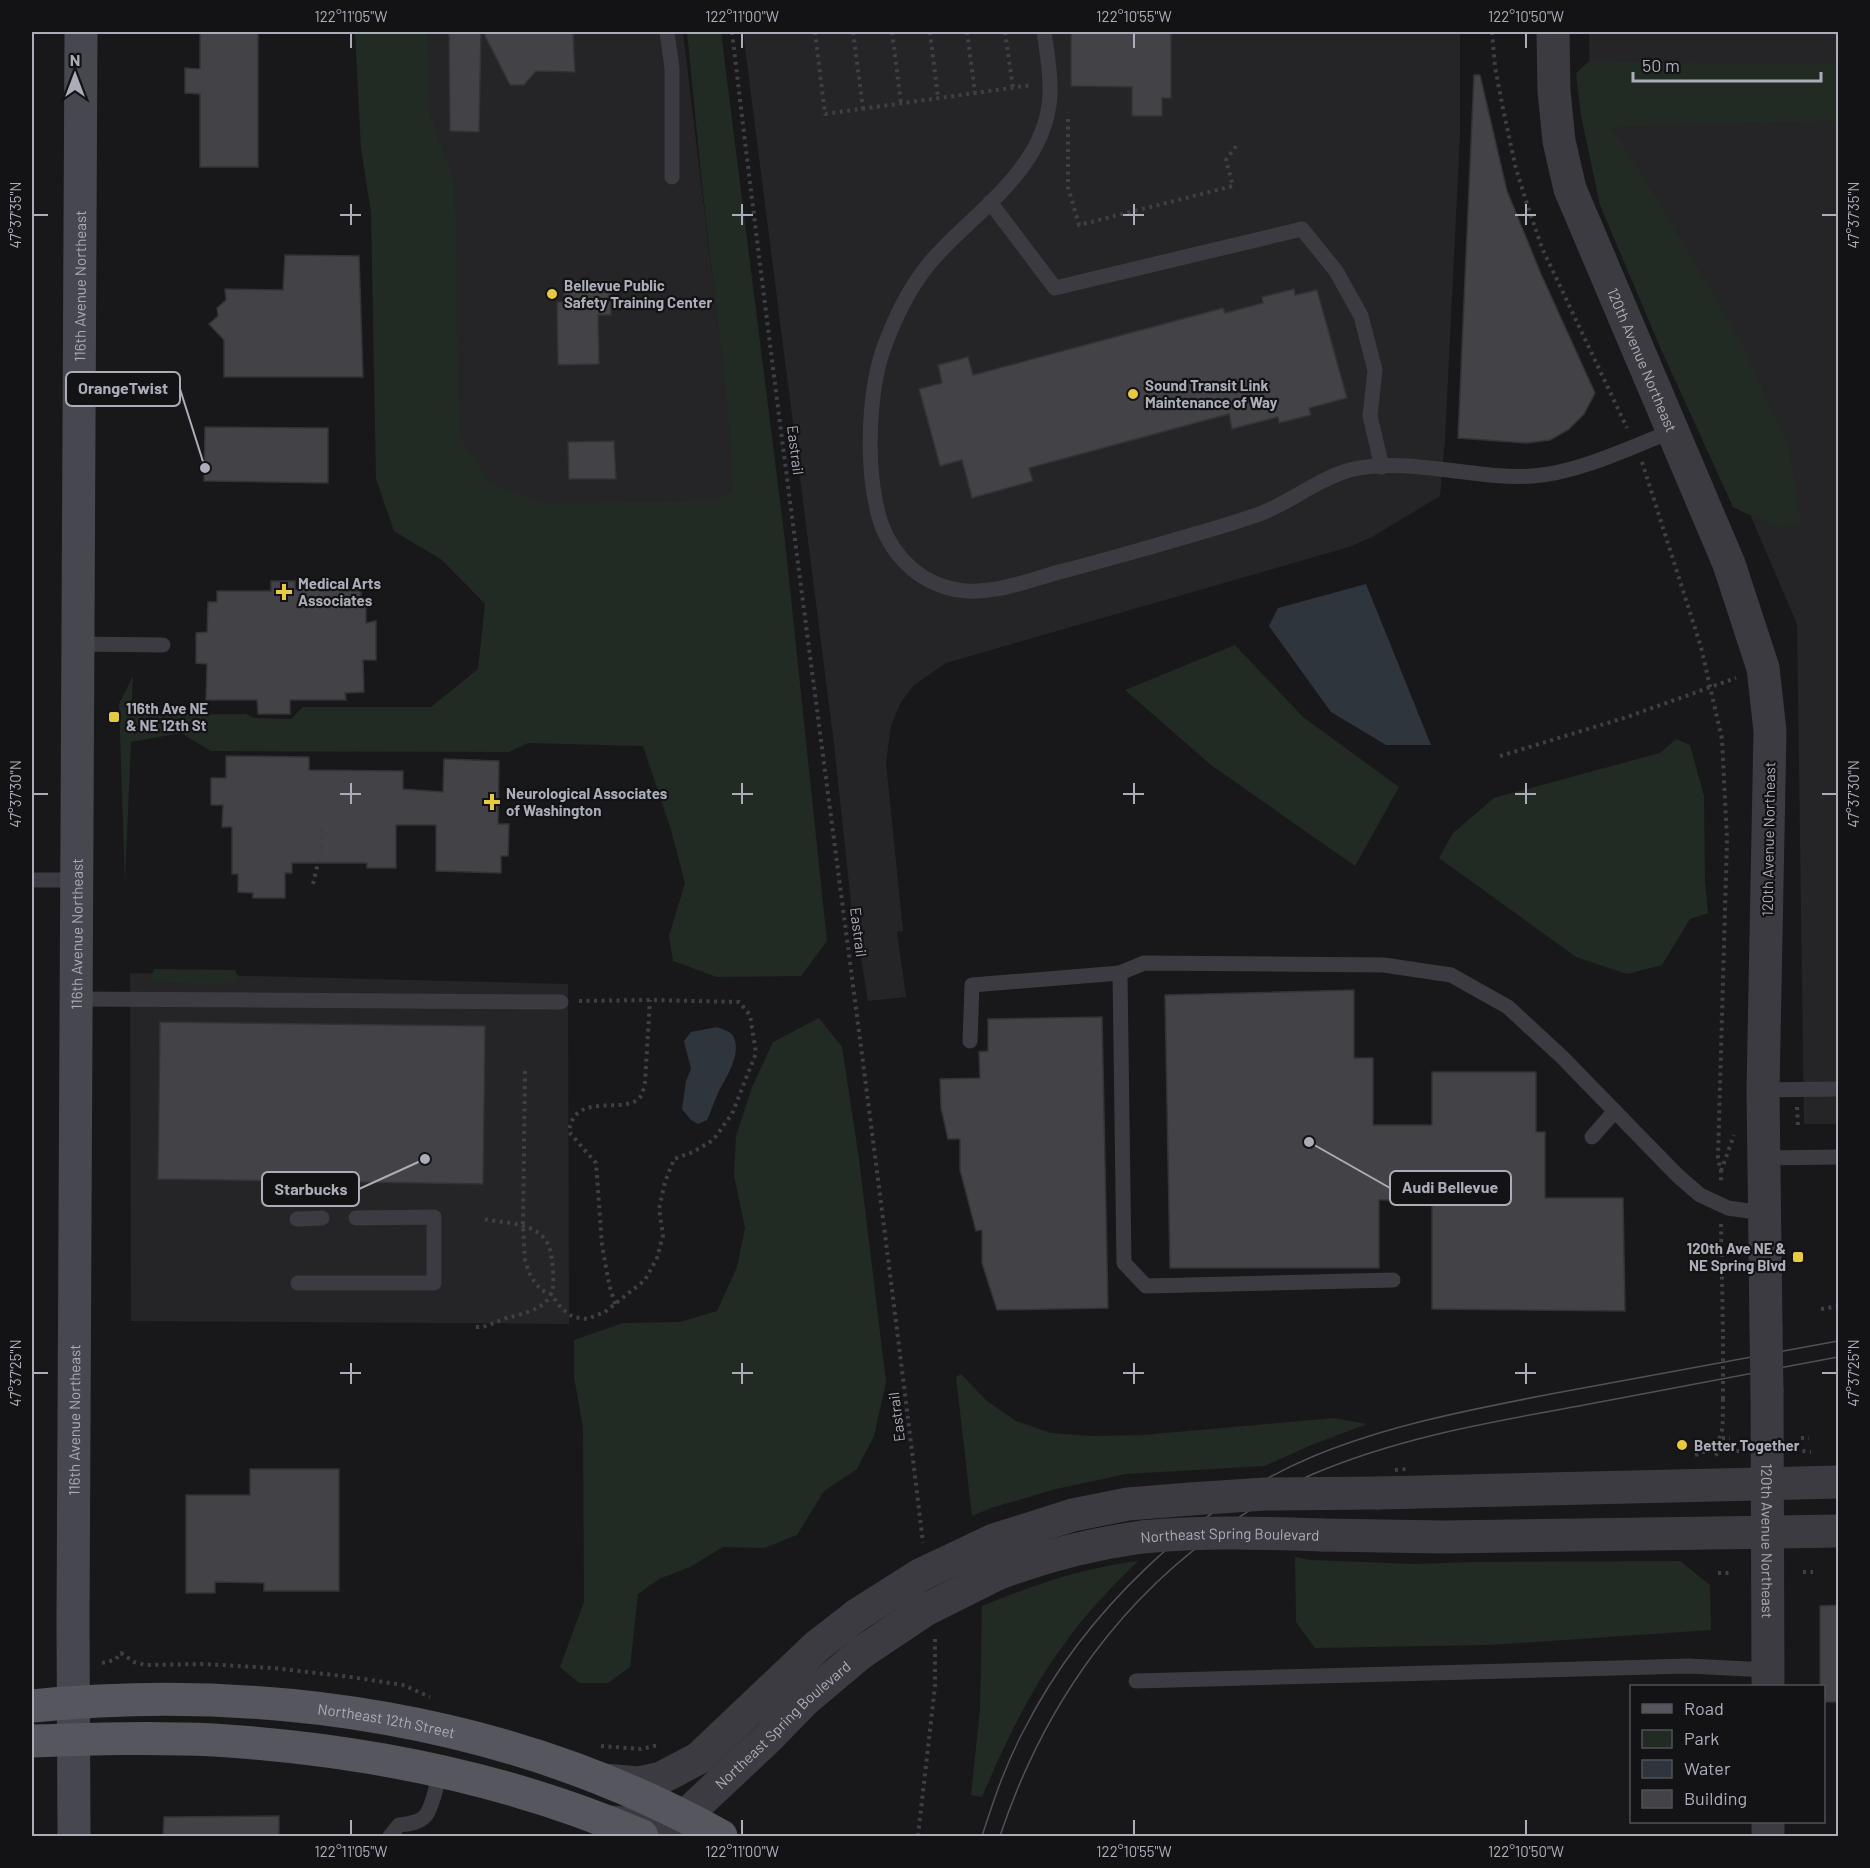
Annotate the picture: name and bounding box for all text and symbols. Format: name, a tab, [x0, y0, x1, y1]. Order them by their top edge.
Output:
text: 122°11'05"W	[315, 7, 387, 25]
text: 122°11'00"W	[705, 7, 779, 25]
text: 122°10'55"W	[1096, 7, 1172, 25]
text: 122°10'50"W	[1488, 7, 1564, 25]
north arrow	[45, 45, 105, 105]
scale bar	[1633, 45, 1820, 83]
text: N	[70, 50, 80, 69]
text: 50 m	[1642, 54, 1680, 76]
text: 47°37'35"N	[6, 182, 24, 248]
text: 47°37'35"N	[1844, 182, 1862, 248]
street label: 116th Avenue Northeast	[70, 210, 89, 362]
place label: Bellevue Public Safety Training Center	[564, 276, 712, 311]
street label: 120th Avenue Northeast	[1604, 285, 1681, 435]
marker: Bellevue Public Safety Training Center	[545, 287, 559, 301]
callout: OrangeTwist	[66, 372, 180, 406]
place label: Sound Transit Link Maintenance of Way	[1145, 376, 1278, 411]
text: OrangeTwist	[78, 378, 168, 397]
marker: Sound Transit Link Maintenance of Way	[1126, 387, 1140, 401]
street label: Eastrail	[784, 424, 808, 476]
place label: Medical Arts Associates	[298, 574, 381, 609]
marker: Medical Arts Associates	[275, 583, 293, 601]
place label: 116th Ave NE & NE 12th St	[126, 699, 208, 734]
marker: 116th Ave NE & NE 12th St	[107, 710, 121, 724]
text: 47°37'30"N	[6, 760, 24, 828]
text: 47°37'30"N	[1844, 760, 1862, 828]
street label: 120th Avenue Northeast	[1758, 762, 1778, 916]
place label: Neurological Associates of Washington	[506, 784, 668, 819]
marker: Neurological Associates of Washington	[483, 793, 501, 811]
street label: 116th Avenue Northeast	[67, 858, 86, 1010]
street label: Eastrail	[847, 906, 871, 958]
callout: Audi Bellevue	[1390, 1171, 1511, 1205]
callout: Starbucks	[262, 1172, 359, 1206]
text: Audi Bellevue	[1402, 1177, 1498, 1196]
text: Starbucks	[275, 1179, 347, 1198]
place label: 120th Ave NE & NE Spring Blvd	[1687, 1239, 1786, 1274]
marker: 120th Ave NE & NE Spring Blvd	[1791, 1250, 1805, 1264]
text: 47°37'25"N	[6, 1339, 24, 1407]
text: 47°37'25"N	[1844, 1339, 1862, 1407]
street label: 116th Avenue Northeast	[65, 1344, 83, 1496]
street label: Eastrail	[884, 1391, 908, 1443]
place label: Better Together	[1694, 1436, 1800, 1454]
marker: Better Together	[1675, 1438, 1689, 1452]
street label: 120th Avenue Northeast	[1758, 1464, 1777, 1618]
street label: Northeast Spring Boulevard	[1140, 1524, 1320, 1546]
street label: Northeast Spring Boulevard	[711, 1657, 854, 1792]
legend	[1630, 1685, 1825, 1823]
text: Road	[1684, 1697, 1724, 1719]
street label: Northeast 12th Street	[317, 1699, 457, 1742]
text: Park	[1684, 1727, 1719, 1749]
text: Water	[1684, 1757, 1731, 1779]
text: Building	[1684, 1787, 1747, 1809]
text: 122°11'05"W	[315, 1842, 387, 1860]
text: 122°11'00"W	[705, 1842, 779, 1860]
text: 122°10'55"W	[1096, 1842, 1172, 1860]
text: 122°10'50"W	[1488, 1842, 1564, 1860]

